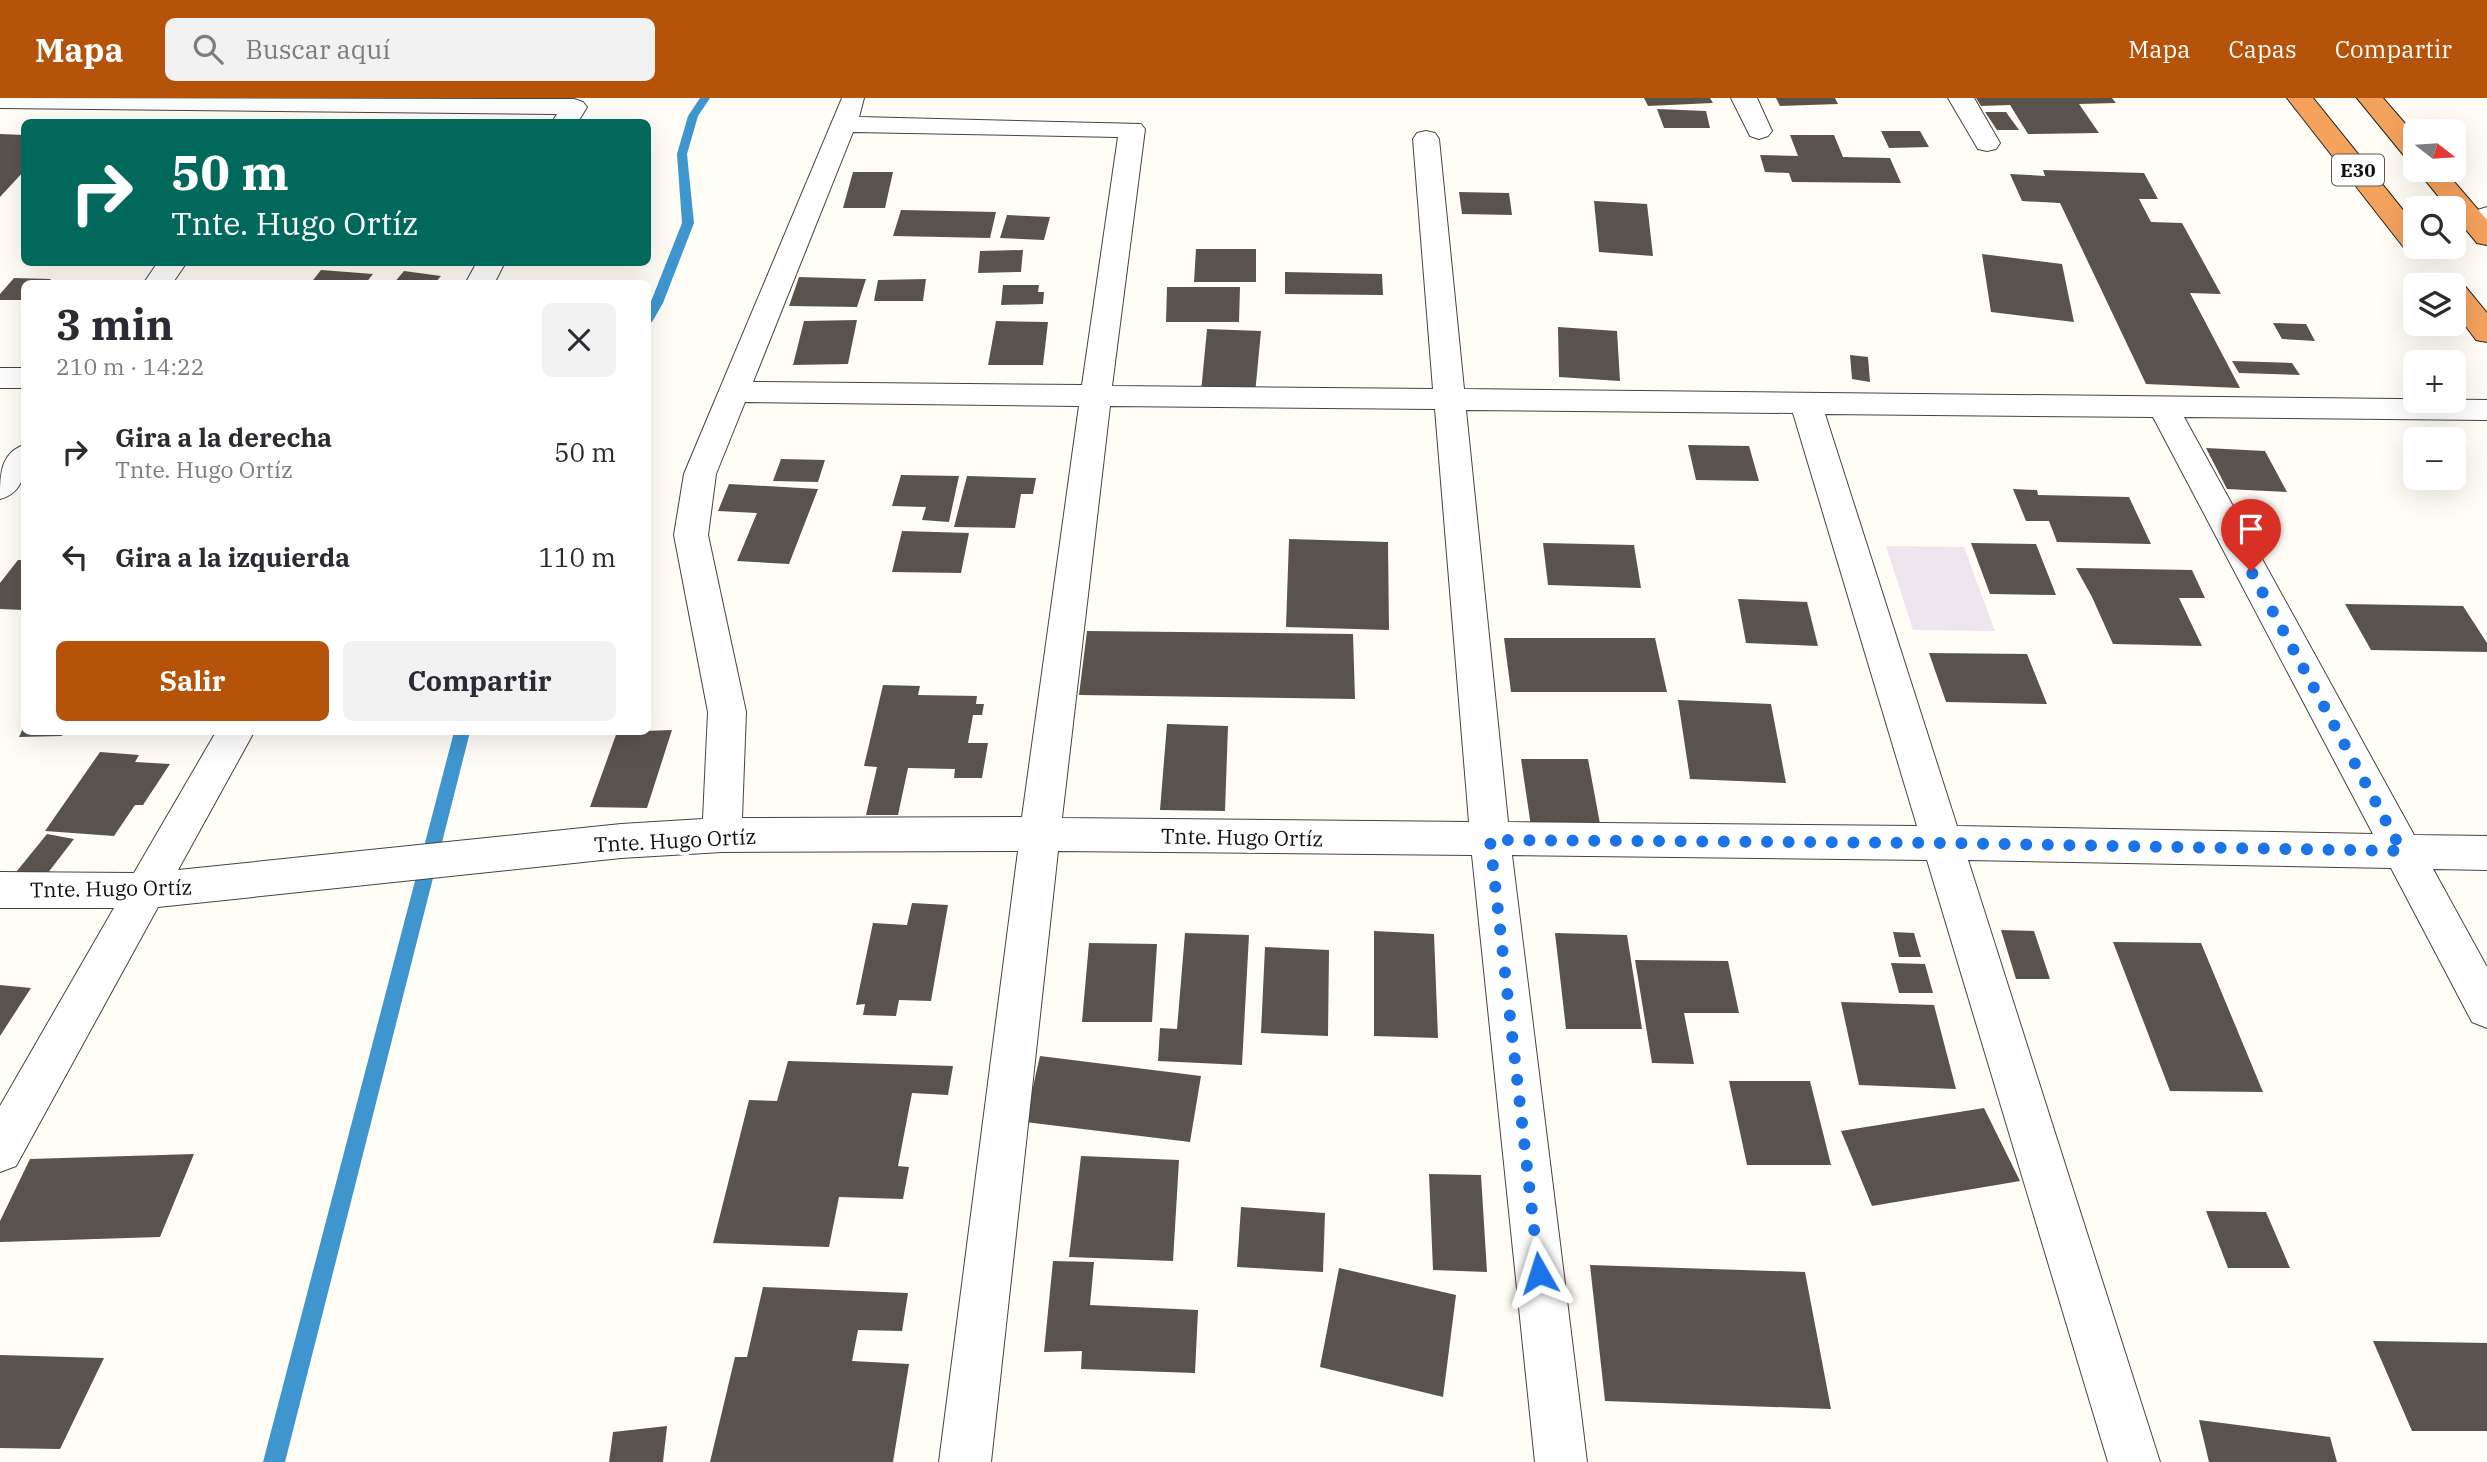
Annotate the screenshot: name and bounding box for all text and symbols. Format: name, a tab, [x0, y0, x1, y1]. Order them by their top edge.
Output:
search box	[165, 18, 655, 81]
text: Mapa	[35, 28, 123, 71]
icon: search	[189, 30, 227, 68]
text: Buscar aquí	[245, 32, 391, 66]
text: Mapa	[2128, 33, 2190, 65]
text: Capas	[2228, 33, 2297, 65]
text: Compartir	[2335, 33, 2452, 65]
north arrow	[2403, 119, 2466, 182]
map controls	[2403, 119, 2466, 490]
text: 50 m	[171, 140, 289, 203]
icon: right	[56, 147, 147, 238]
road number: E30	[2332, 155, 2384, 186]
button: search	[2403, 196, 2466, 259]
text: Tnte. Hugo Ortíz	[171, 202, 418, 244]
button: layers	[2403, 273, 2466, 336]
text: 3 min	[56, 297, 174, 352]
button: close	[542, 303, 616, 377]
button: +	[2403, 350, 2466, 413]
text: 210 m · 14:22	[56, 351, 205, 381]
text: Gira a la derecha	[115, 420, 332, 454]
button: −	[2403, 427, 2466, 490]
icon: right	[56, 433, 94, 471]
text: 50 m	[554, 435, 616, 469]
text: Tnte. Hugo Ortíz	[115, 454, 293, 484]
pin	[2221, 499, 2281, 571]
icon: arrive	[2232, 510, 2270, 548]
icon: left	[56, 538, 94, 576]
text: Gira a la izquierda	[115, 540, 350, 574]
text: 110 m	[538, 540, 616, 574]
button: Salir	[56, 641, 329, 721]
button: Compartir	[343, 641, 616, 721]
street label: Tnte. Hugo Ortíz	[593, 822, 757, 858]
street label: Tnte. Hugo Ortíz	[1161, 822, 1323, 852]
street label: Tnte. Hugo Ortíz	[30, 873, 192, 903]
position arrow	[1502, 1236, 1576, 1310]

